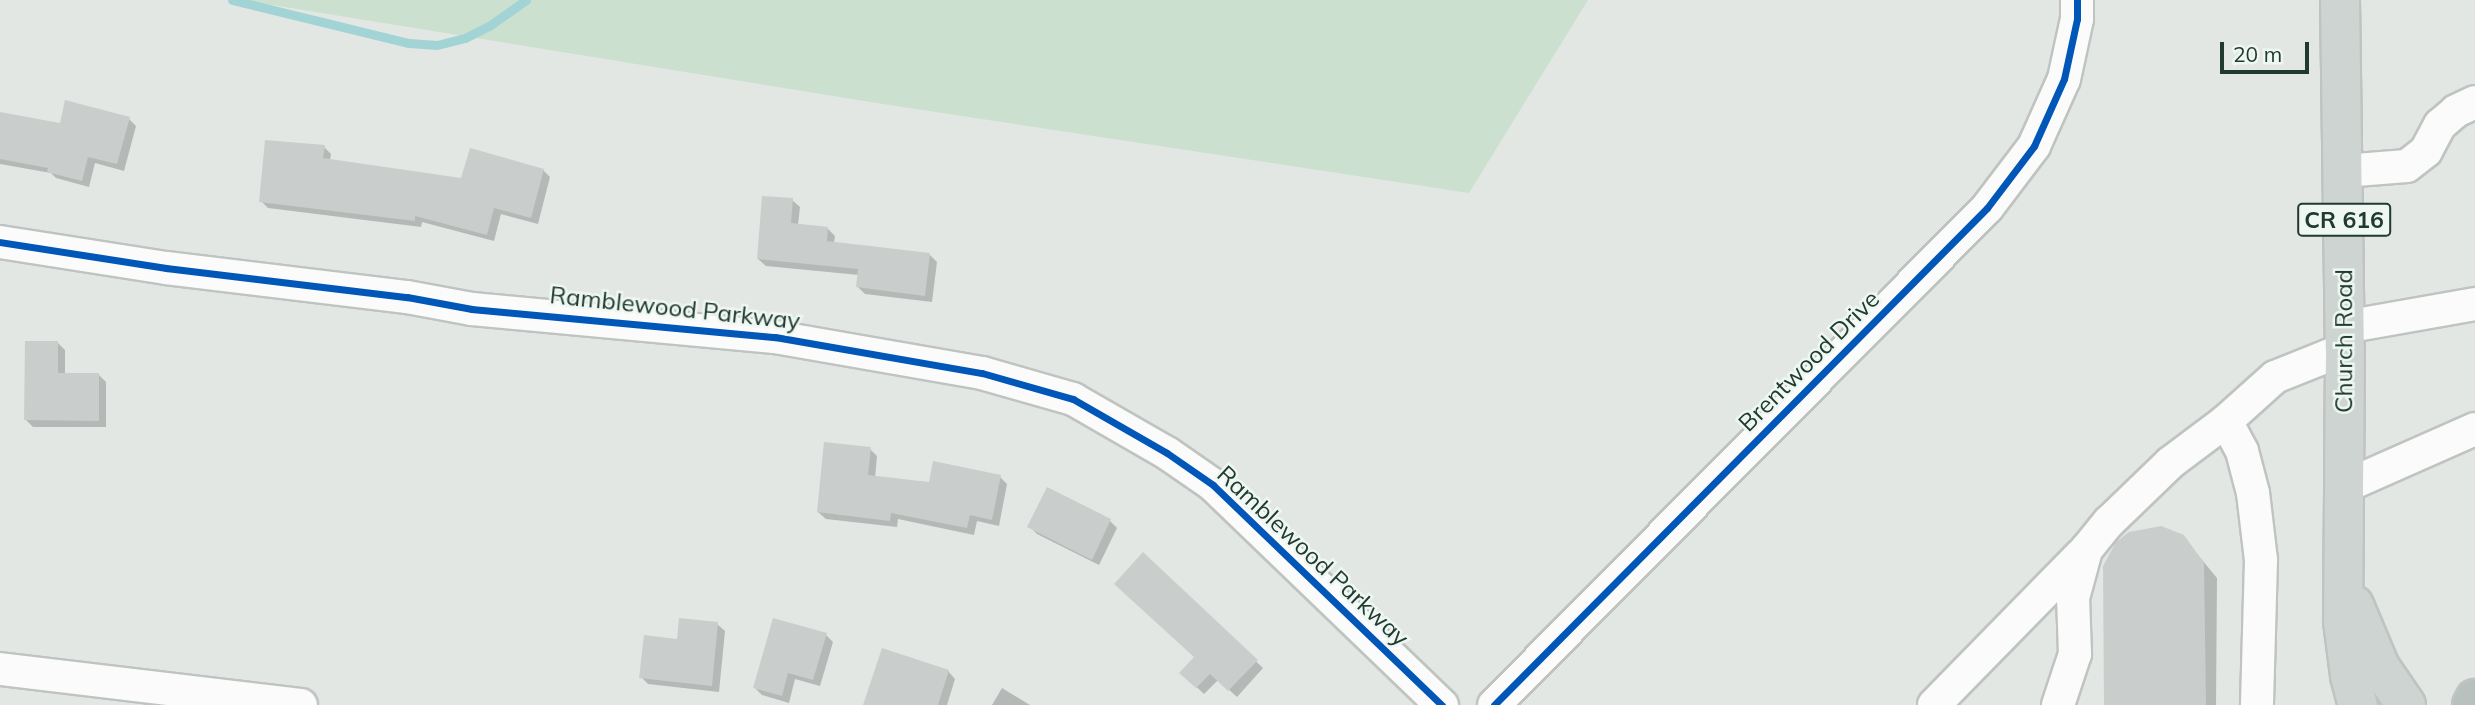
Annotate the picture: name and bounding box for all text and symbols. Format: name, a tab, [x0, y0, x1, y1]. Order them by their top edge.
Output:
scale bar	[2223, 28, 2312, 72]
text: 20 m	[2233, 41, 2282, 67]
road number: CR 616	[2297, 200, 2391, 240]
street label: Church Road	[2330, 269, 2358, 413]
street label: Ramblewood Parkway	[548, 281, 802, 335]
street label: Brentwood Drive	[1733, 285, 1885, 437]
street label: Ramblewood Parkway	[1211, 460, 1415, 652]

